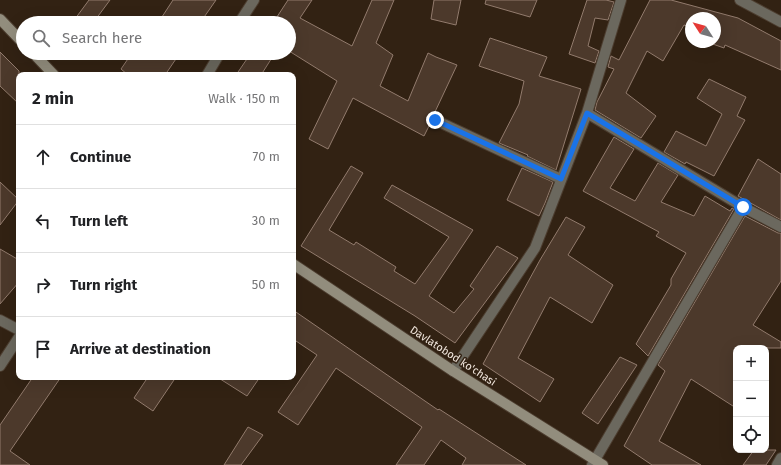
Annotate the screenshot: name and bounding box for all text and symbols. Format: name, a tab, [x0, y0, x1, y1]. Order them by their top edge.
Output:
north arrow	[685, 12, 721, 48]
search box	[16, 16, 296, 60]
icon: search	[30, 27, 52, 49]
text: Search here	[62, 29, 142, 47]
text: 2 min	[32, 88, 74, 109]
text: Walk · 150 m	[208, 91, 280, 106]
route end	[426, 111, 444, 129]
icon: ahead	[32, 146, 54, 168]
text: Continue	[70, 148, 131, 166]
text: 70 m	[253, 149, 280, 164]
route start	[734, 198, 752, 216]
icon: left	[32, 210, 54, 232]
text: Turn left	[70, 212, 128, 230]
text: 30 m	[252, 213, 280, 228]
icon: right	[32, 274, 54, 296]
text: Turn right	[70, 276, 137, 294]
text: 50 m	[252, 277, 280, 292]
street label: Davlatobod ko'chasi	[408, 323, 498, 389]
icon: arrive	[32, 338, 54, 360]
text: Arrive at destination	[70, 340, 211, 358]
map controls	[733, 345, 769, 453]
button: +	[733, 345, 769, 381]
button: −	[733, 381, 769, 417]
button: locate	[733, 417, 769, 453]

